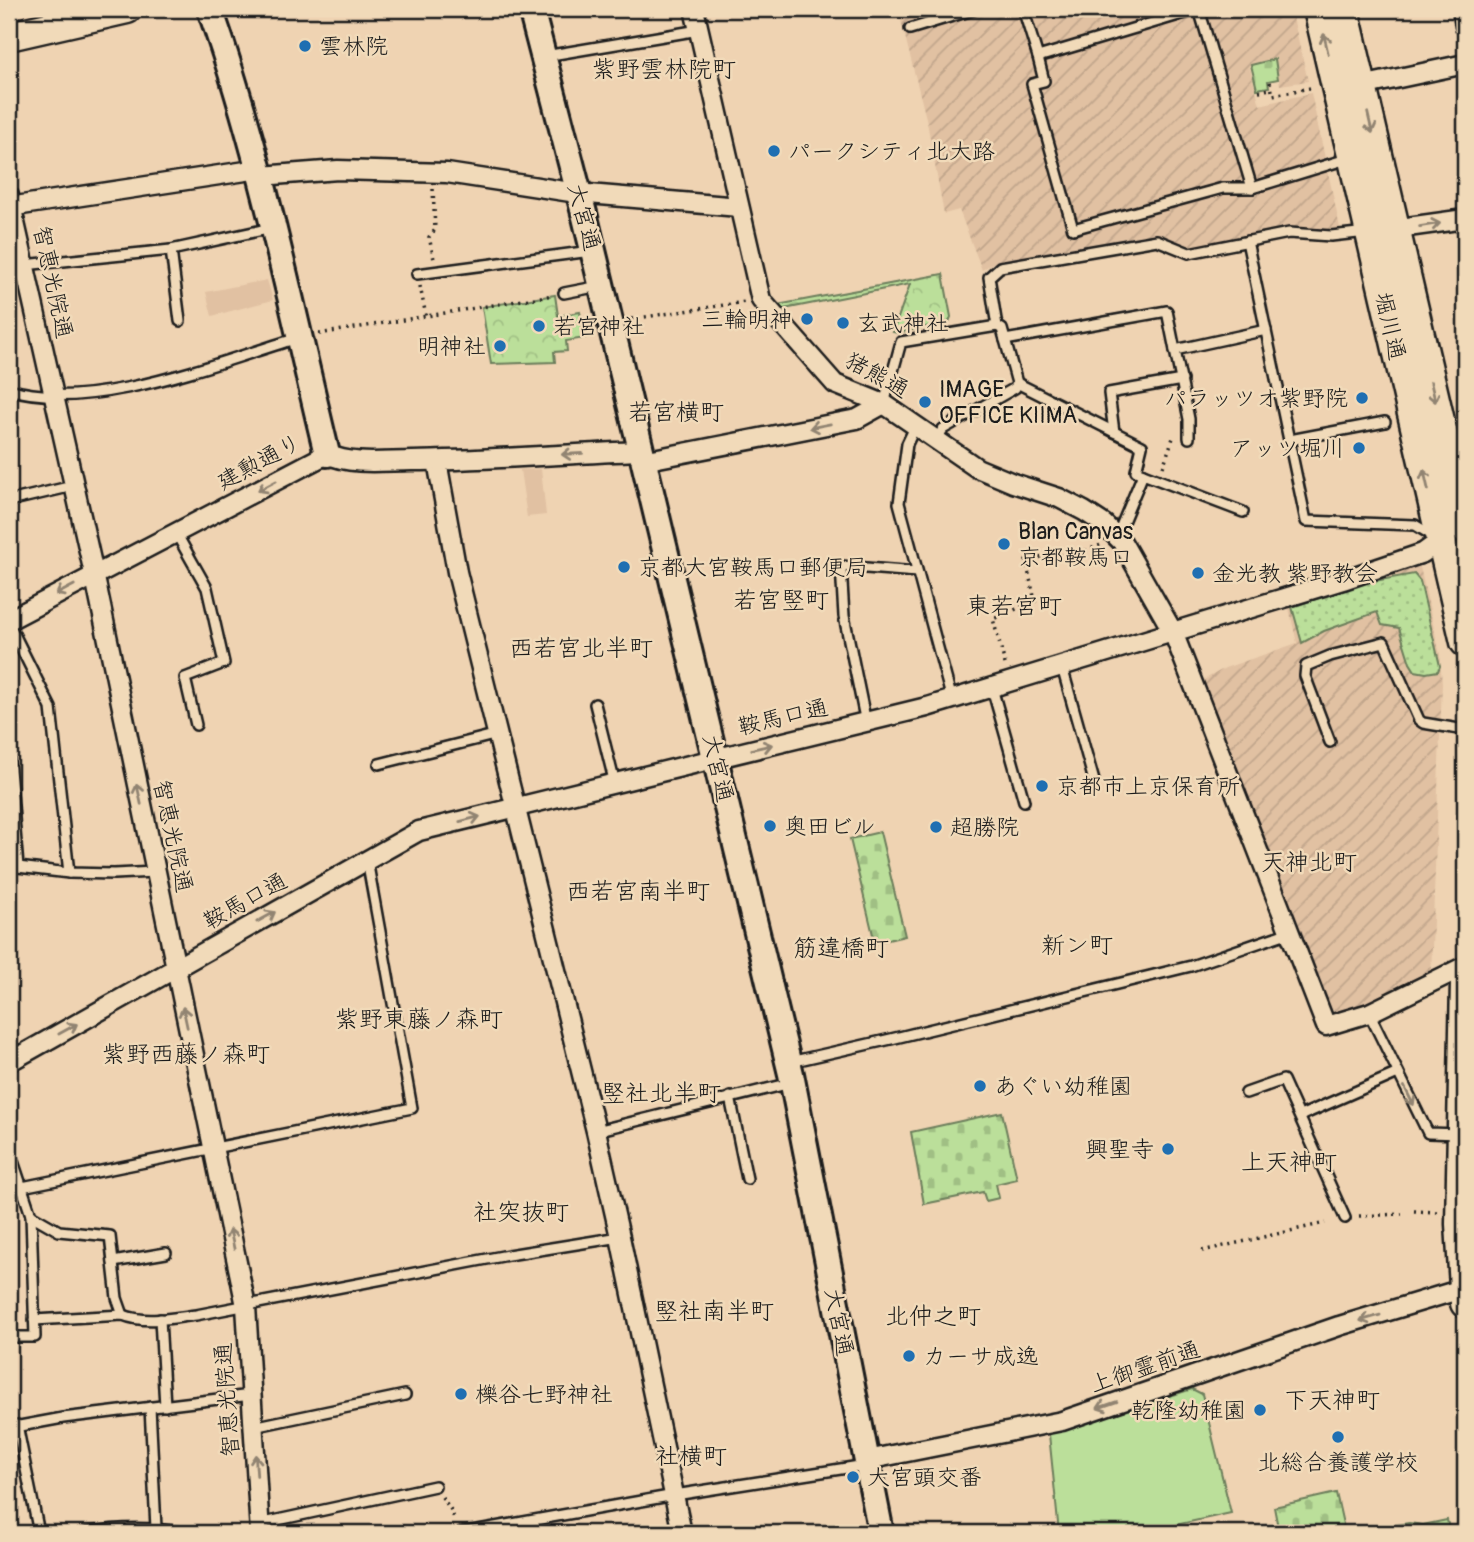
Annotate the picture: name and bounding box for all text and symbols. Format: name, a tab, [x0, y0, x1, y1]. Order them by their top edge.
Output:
place label: 雲林院	[319, 32, 388, 61]
one-way arrow	[1319, 33, 1332, 56]
marker: 雲林院	[297, 38, 313, 54]
district label: 紫野雲林院町	[592, 55, 736, 84]
one-way arrow	[1364, 111, 1378, 134]
place label: パークシティ北大路	[788, 137, 995, 166]
marker: パークシティ北大路	[766, 143, 782, 159]
street label: 大宮通	[561, 180, 607, 254]
one-way arrow	[1418, 218, 1441, 231]
street label: 智恵光院通	[27, 223, 79, 341]
street label: 堀川通	[1368, 289, 1412, 363]
place label: 三輪明神	[701, 305, 793, 334]
place label: 玄武神社	[857, 309, 949, 338]
marker: 三輪明神	[799, 311, 815, 327]
place label: 若宮神社	[553, 312, 645, 341]
marker: 玄武神社	[835, 315, 851, 331]
marker: 若宮神社	[531, 318, 547, 334]
place label: 明神社	[417, 332, 486, 361]
marker: 明神社	[492, 338, 508, 354]
street label: 猪熊通	[840, 346, 914, 404]
place label: IMAGE OFFICE KIIMA	[939, 375, 1077, 430]
one-way arrow	[1427, 380, 1441, 403]
place label: パラッツオ紫野院	[1164, 384, 1348, 413]
marker: パラッツオ紫野院	[1354, 390, 1370, 406]
marker: IMAGE OFFICE KIIMA	[917, 394, 933, 410]
district label: 若宮横町	[628, 398, 724, 427]
one-way arrow	[809, 419, 832, 433]
street label: 建勲通り	[212, 428, 306, 496]
place label: アッツ堀川	[1230, 434, 1345, 463]
marker: アッツ堀川	[1351, 440, 1367, 456]
one-way arrow	[561, 448, 584, 461]
one-way arrow	[1419, 469, 1433, 492]
one-way arrow	[258, 480, 278, 494]
place label: Blan Canvas 京都鞍馬口	[1018, 517, 1133, 572]
marker: Blan Canvas 京都鞍馬口	[996, 536, 1012, 552]
place label: 京都大宮鞍馬口郵便局	[638, 553, 868, 582]
marker: 京都大宮鞍馬口郵便局	[616, 559, 632, 575]
place label: 金光教 紫野教会	[1212, 559, 1378, 588]
marker: 金光教 紫野教会	[1190, 565, 1206, 581]
one-way arrow	[55, 584, 76, 598]
district label: 若宮竪町	[733, 586, 829, 615]
district label: 東若宮町	[966, 592, 1062, 621]
district label: 西若宮北半町	[509, 634, 653, 663]
street label: 鞍馬口通	[735, 693, 831, 741]
street label: 大宮通	[696, 731, 740, 805]
one-way arrow	[750, 739, 773, 753]
place label: 京都市上京保育所	[1056, 772, 1240, 801]
street label: 智恵光院通	[147, 777, 199, 895]
marker: 京都市上京保育所	[1034, 778, 1050, 794]
one-way arrow	[132, 783, 146, 806]
one-way arrow	[458, 811, 481, 825]
place label: 奥田ビル	[784, 812, 876, 841]
place label: 超勝院	[950, 813, 1019, 842]
marker: 奥田ビル	[762, 818, 778, 834]
marker: 超勝院	[928, 819, 944, 835]
district label: 天神北町	[1261, 848, 1357, 877]
street label: 鞍馬口通	[198, 866, 292, 936]
district label: 西若宮南半町	[566, 877, 710, 906]
one-way arrow	[256, 910, 276, 924]
district label: 新ン町	[1041, 931, 1113, 960]
district label: 筋違橋町	[793, 934, 889, 963]
district label: 紫野東藤ノ森町	[335, 1005, 503, 1034]
one-way arrow	[178, 1006, 192, 1029]
one-way arrow	[58, 1022, 78, 1036]
district label: 紫野西藤ノ森町	[102, 1040, 270, 1069]
place label: あぐい幼稚園	[994, 1072, 1132, 1101]
marker: あぐい幼稚園	[972, 1078, 988, 1094]
district label: 竪社北半町	[601, 1079, 721, 1108]
one-way arrow	[1403, 1085, 1417, 1106]
place label: 興聖寺	[1085, 1135, 1154, 1164]
marker: 興聖寺	[1160, 1141, 1176, 1157]
district label: 上天神町	[1241, 1148, 1337, 1177]
district label: 社突抜町	[473, 1198, 569, 1227]
one-way arrow	[224, 1228, 238, 1251]
street label: 大宮通	[818, 1285, 860, 1359]
district label: 竪社南半町	[654, 1297, 774, 1326]
district label: 北仲之町	[885, 1302, 981, 1331]
one-way arrow	[1359, 1312, 1381, 1325]
street label: 上御霊前通	[1086, 1335, 1204, 1399]
street label: 智恵光院通	[209, 1342, 245, 1458]
place label: カーサ成逸	[923, 1342, 1039, 1371]
marker: カーサ成逸	[901, 1348, 917, 1364]
place label: 櫟谷七野神社	[475, 1380, 613, 1409]
marker: 櫟谷七野神社	[453, 1386, 469, 1402]
district label: 下天神町	[1284, 1386, 1380, 1415]
place label: 乾隆幼稚園	[1131, 1396, 1246, 1425]
one-way arrow	[1097, 1400, 1119, 1412]
marker: 乾隆幼稚園	[1252, 1402, 1268, 1418]
marker: 北総合養護学校	[1330, 1429, 1346, 1445]
district label: 社横町	[655, 1442, 727, 1471]
place label: 北総合養護学校	[1258, 1448, 1419, 1477]
one-way arrow	[249, 1454, 262, 1477]
place label: 大宮頭交番	[867, 1463, 982, 1492]
marker: 大宮頭交番	[845, 1469, 861, 1485]

